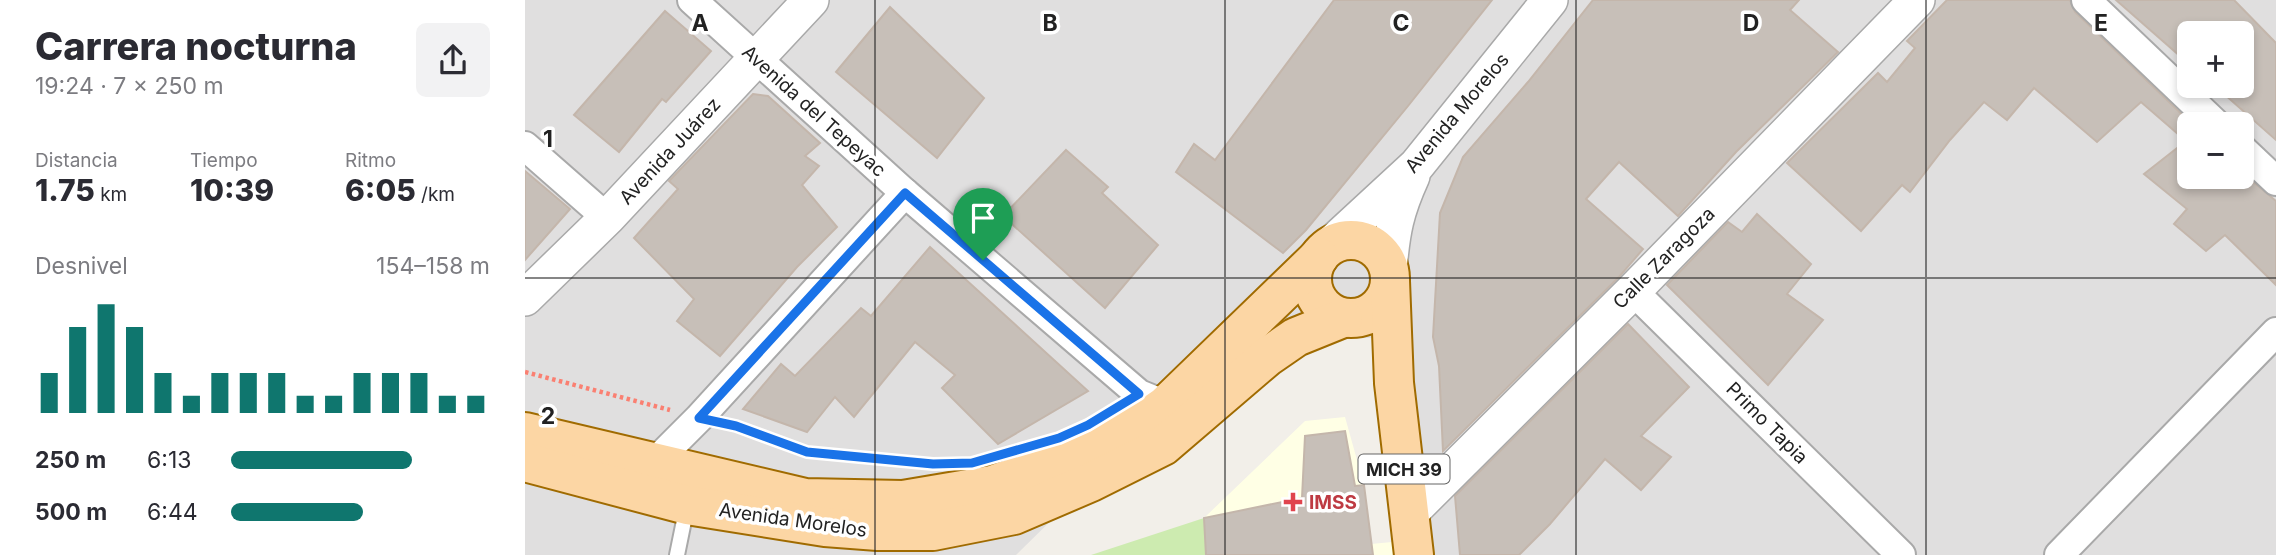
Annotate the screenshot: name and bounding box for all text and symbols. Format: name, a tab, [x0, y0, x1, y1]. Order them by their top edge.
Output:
text: A	[691, 9, 709, 37]
text: B	[1042, 9, 1058, 37]
text: C	[1392, 9, 1410, 37]
text: D	[1743, 9, 1759, 37]
text: E	[2094, 9, 2108, 37]
map controls	[2177, 21, 2254, 189]
button: +	[2177, 21, 2254, 98]
text: Carrera nocturna	[35, 23, 357, 69]
button: share	[416, 23, 490, 97]
street label: Avenida del Tepeyac	[737, 40, 891, 182]
street label: Avenida Morelos	[1400, 48, 1514, 178]
text: 19:24 · 7 × 250 m	[35, 72, 224, 100]
street label: Avenida Juárez	[615, 93, 725, 209]
button: −	[2177, 112, 2254, 189]
text: 1	[543, 125, 553, 153]
text: Distancia	[35, 149, 118, 172]
text: Tiempo	[190, 149, 258, 172]
text: Ritmo	[345, 149, 396, 172]
text: 1.75	[35, 172, 95, 208]
text: 10:39	[190, 172, 274, 208]
text: 6:05	[345, 172, 416, 208]
text: km	[95, 183, 127, 206]
text: /km	[416, 183, 455, 206]
pin	[953, 188, 1013, 260]
icon: arrive	[964, 199, 1002, 237]
street label: Calle Zaragoza	[1608, 202, 1720, 314]
text: Desnivel	[35, 252, 128, 280]
text: 154–158 m	[376, 252, 490, 280]
street label: Primo Tapia	[1721, 377, 1813, 469]
text: 2	[541, 402, 555, 430]
text: 250 m	[35, 446, 106, 474]
text: 6:13	[147, 446, 191, 474]
road number: MICH 39	[1359, 454, 1449, 484]
place label: IMSS	[1309, 491, 1357, 514]
marker: IMSS	[1283, 492, 1303, 512]
text: 500 m	[35, 498, 107, 526]
text: 6:44	[147, 498, 198, 526]
street label: Avenida Morelos	[718, 498, 868, 542]

